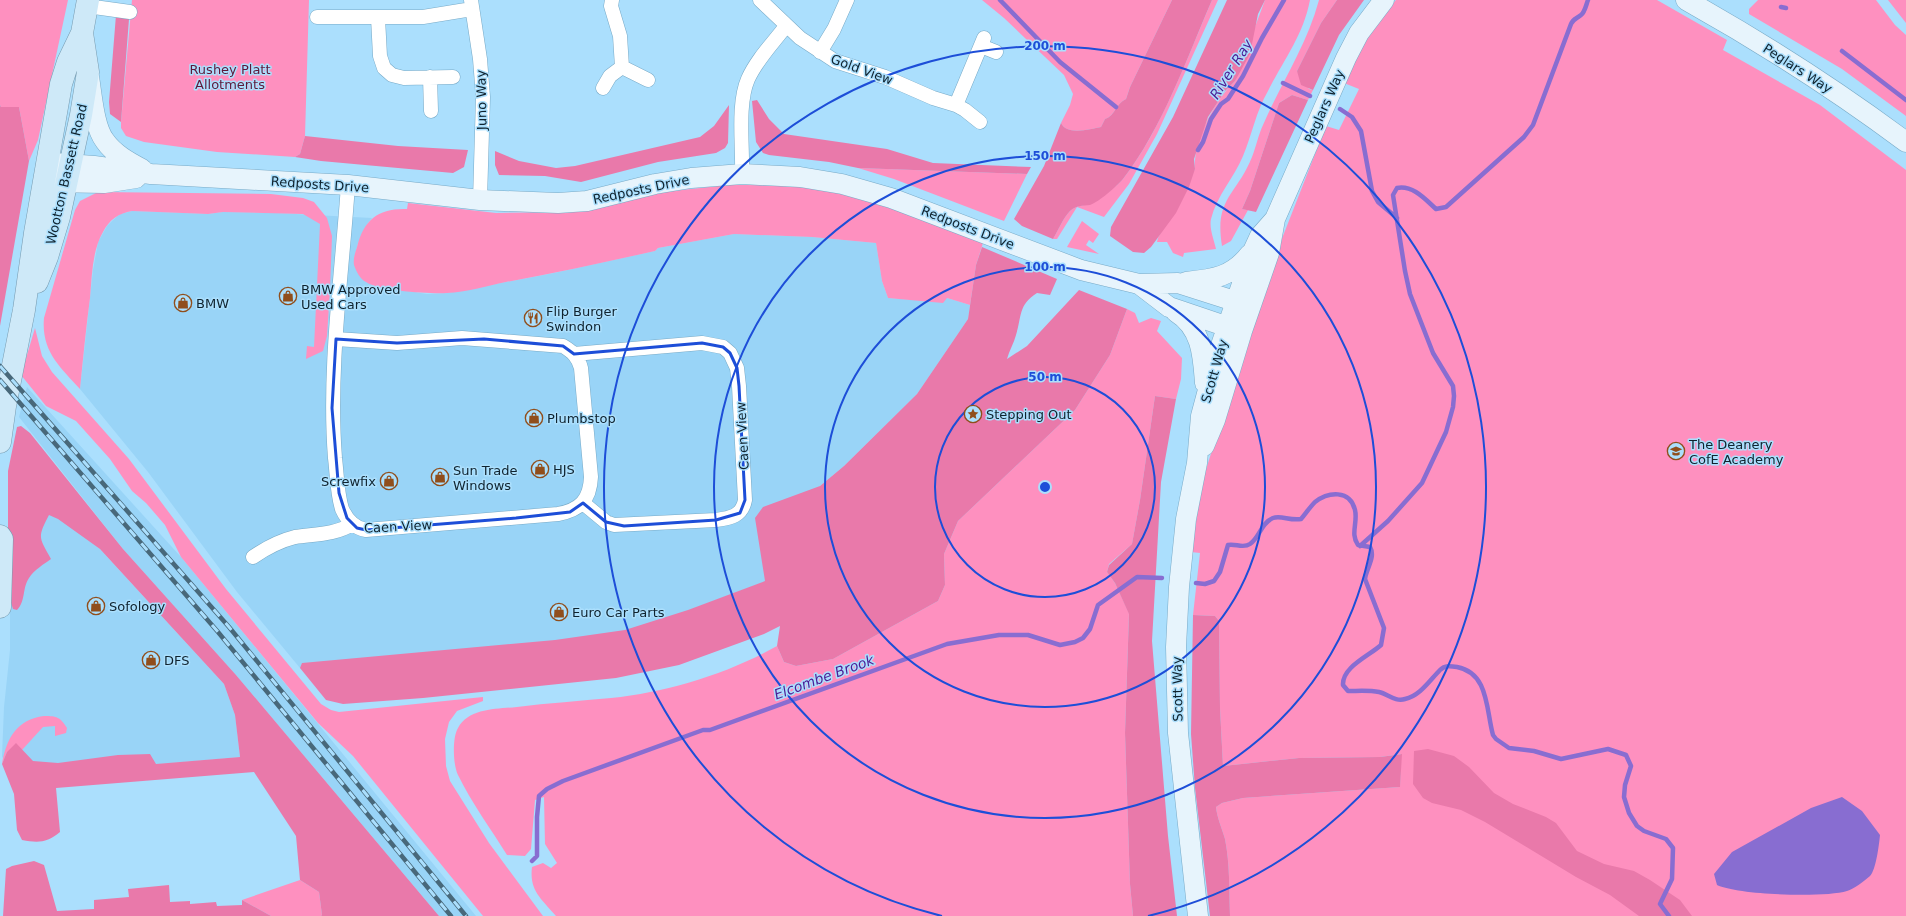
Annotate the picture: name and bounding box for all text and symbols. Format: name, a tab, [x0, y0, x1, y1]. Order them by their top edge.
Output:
water label: River Ray	[1206, 36, 1256, 102]
text: 200 m	[1024, 39, 1066, 53]
street label: Peglars Way	[1760, 41, 1835, 96]
street label: Gold View	[829, 51, 895, 88]
park label: Rushey Platt Allotments	[189, 62, 271, 92]
street label: Peglars Way	[1302, 67, 1348, 145]
street label: Juno Way	[473, 70, 490, 131]
street label: Wootton Bassett Road	[43, 102, 90, 246]
text: 150 m	[1024, 149, 1066, 163]
street label: Redposts Drive	[591, 172, 691, 207]
street label: Redposts Drive	[270, 174, 370, 195]
street label: Redposts Drive	[919, 203, 1016, 252]
text: 100 m	[1024, 260, 1066, 274]
place label: BMW Approved Used Cars	[301, 282, 400, 312]
shop icon: BMW Approved Used Cars	[278, 286, 298, 306]
shop icon: BMW	[173, 293, 193, 313]
place label: BMW	[196, 296, 229, 311]
place label: Flip Burger Swindon	[546, 304, 618, 334]
restaurant icon: Flip Burger Swindon	[523, 308, 543, 328]
street label: Scott Way	[1198, 337, 1231, 405]
text: 50 m	[1028, 370, 1062, 384]
street label: Caen View	[733, 401, 752, 470]
place icon: Stepping Out	[963, 404, 983, 424]
place label: Stepping Out	[986, 407, 1072, 422]
shop icon: Plumbstop	[524, 408, 544, 428]
place label: Plumbstop	[547, 411, 616, 426]
place label: The Deanery CofE Academy	[1688, 437, 1784, 467]
school or university icon: The Deanery CofE Academy	[1666, 441, 1686, 461]
shop icon: HJS	[530, 459, 550, 479]
place label: HJS	[553, 462, 575, 477]
place label: Sun Trade Windows	[453, 463, 517, 493]
shop icon: Sun Trade Windows	[430, 467, 450, 487]
shop icon: Screwfix	[379, 471, 399, 491]
place label: Screwfix	[321, 474, 376, 489]
centre of rings	[1038, 480, 1052, 494]
street label: Caen View	[364, 517, 433, 536]
shop icon: Sofology	[86, 596, 106, 616]
place label: Sofology	[109, 599, 166, 614]
shop icon: Euro Car Parts	[549, 602, 569, 622]
place label: Euro Car Parts	[572, 605, 665, 620]
shop icon: DFS	[141, 650, 161, 670]
water label: Elcombe Brook	[772, 651, 877, 703]
place label: DFS	[164, 653, 190, 668]
street label: Scott Way	[1169, 656, 1186, 722]

